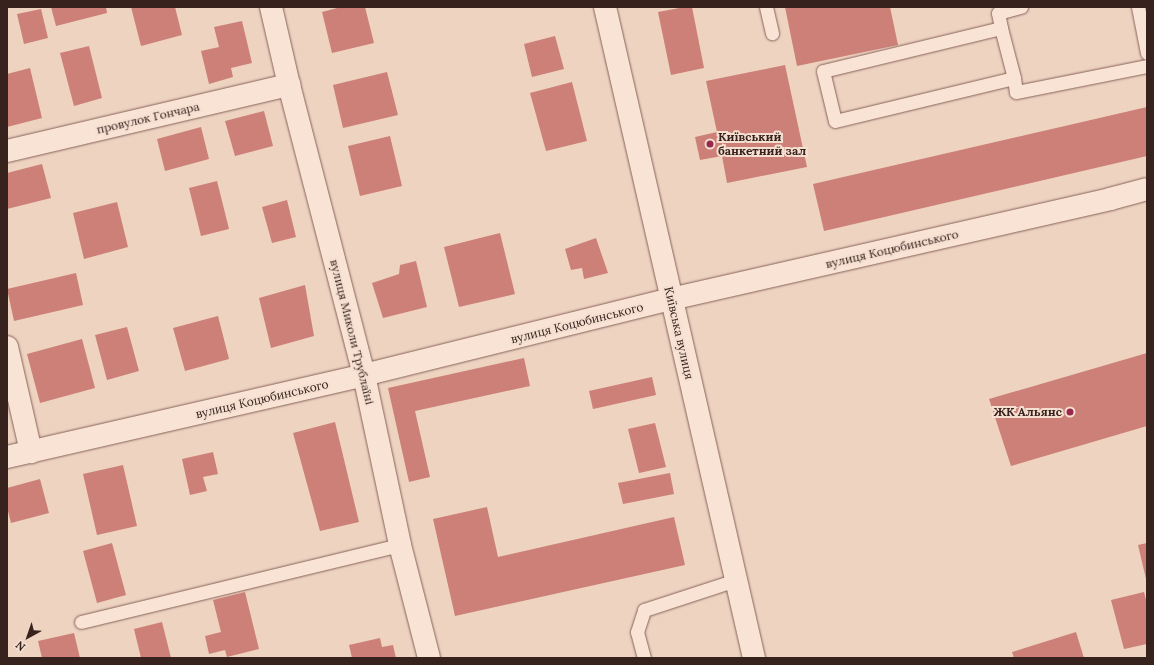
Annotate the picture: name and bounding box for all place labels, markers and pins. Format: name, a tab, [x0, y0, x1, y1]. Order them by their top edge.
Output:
place label: Київський банкетний зал	[718, 130, 806, 158]
marker: Київський банкетний зал	[705, 139, 715, 149]
place label: ЖК Альянс	[994, 405, 1062, 419]
marker: ЖК Альянс	[1065, 407, 1075, 417]

